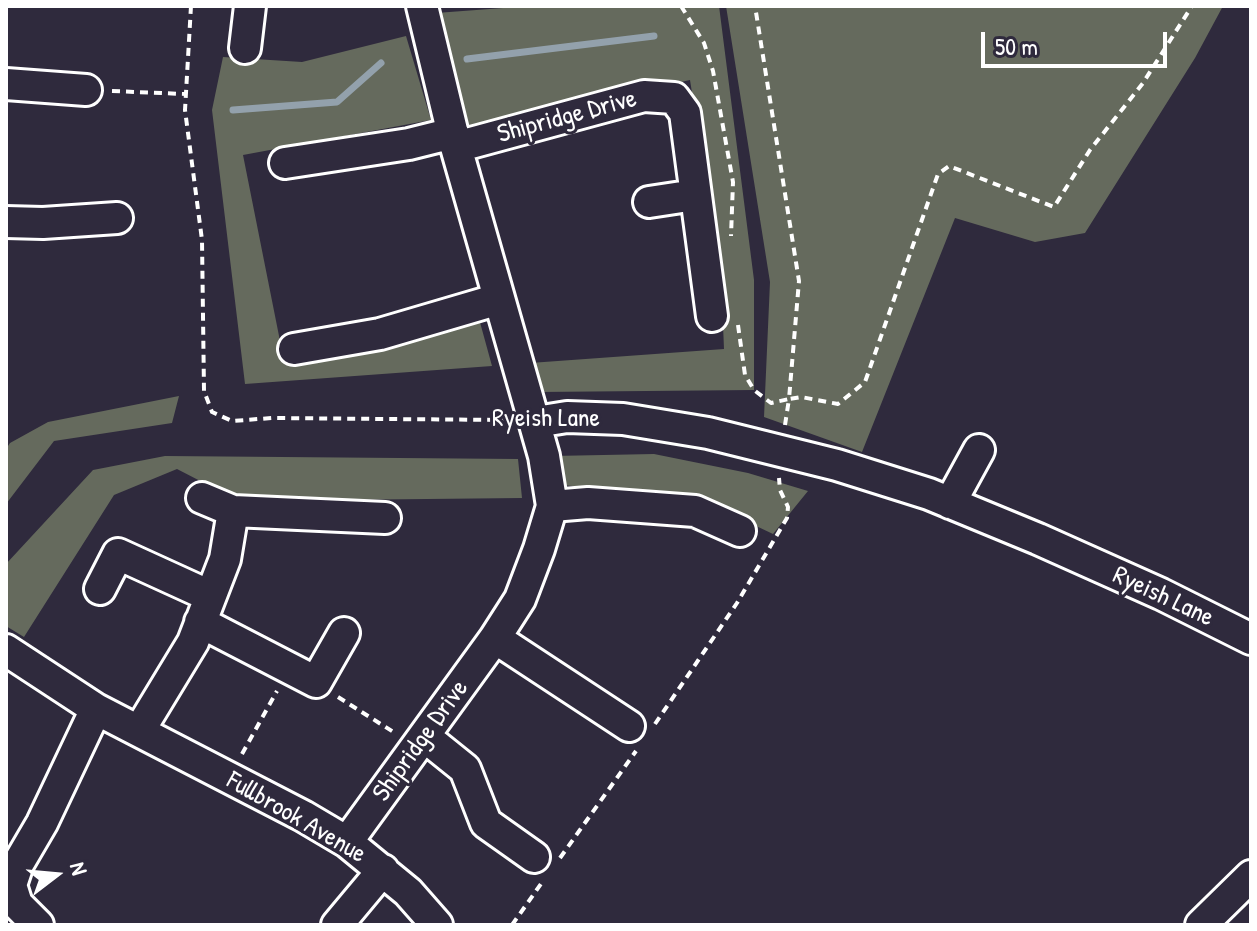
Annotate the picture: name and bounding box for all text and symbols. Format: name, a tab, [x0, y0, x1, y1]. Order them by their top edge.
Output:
scale bar	[985, 16, 1171, 66]
text: 50 m	[995, 30, 1038, 62]
street label: Shipridge Drive	[494, 83, 640, 151]
street label: Ryeish Lane	[492, 403, 600, 435]
street label: Ryeish Lane	[1108, 560, 1218, 634]
street label: Shipridge Drive	[366, 674, 476, 808]
street label: Fullbrook Avenue	[221, 766, 371, 870]
north arrow	[16, 835, 96, 915]
text: N	[63, 859, 95, 878]

